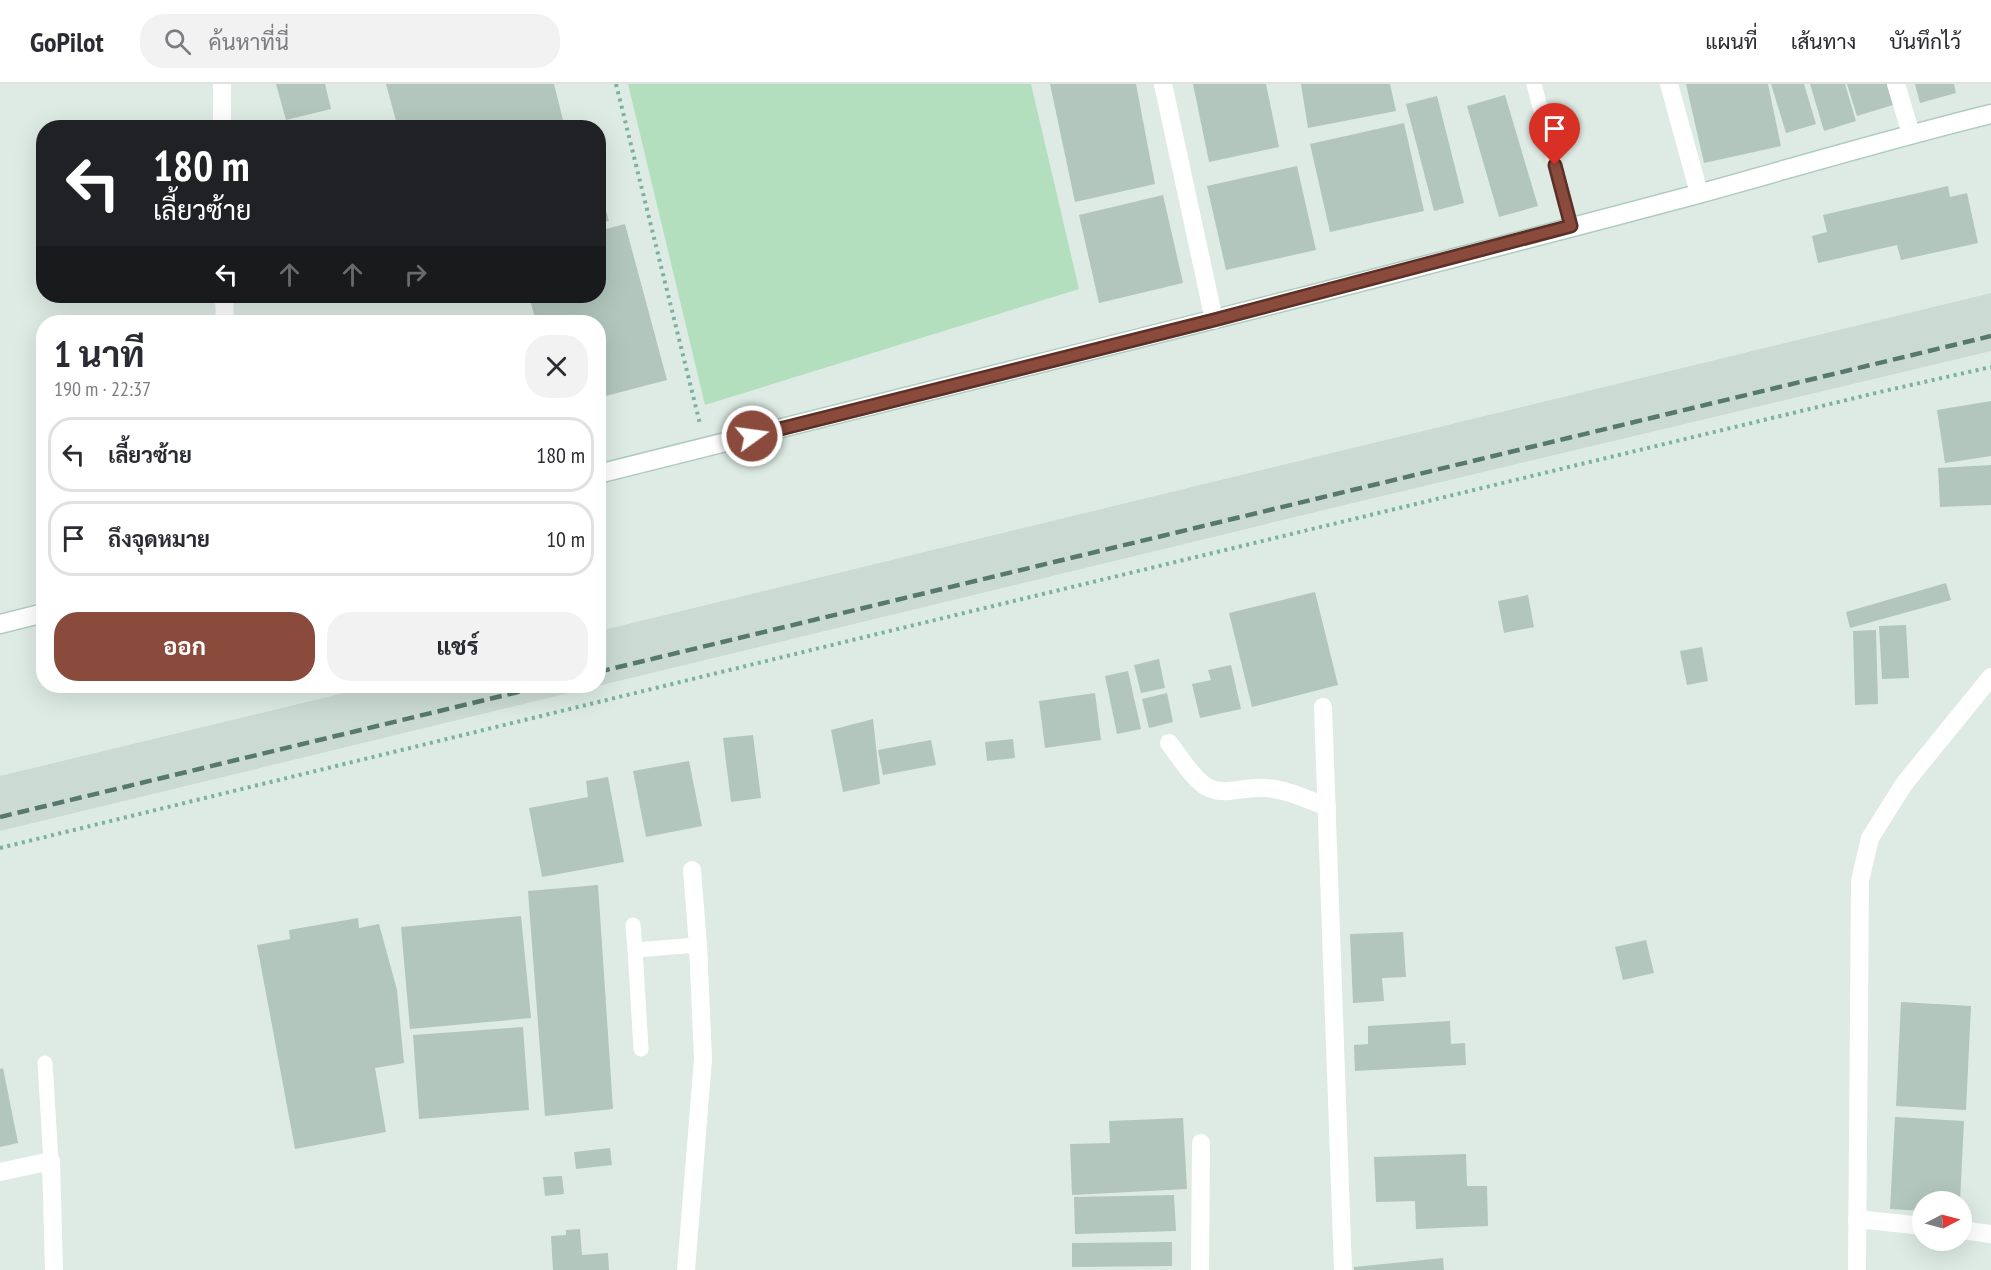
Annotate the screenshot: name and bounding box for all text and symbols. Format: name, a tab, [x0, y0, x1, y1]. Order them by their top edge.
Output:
search box	[140, 14, 560, 68]
text: GoPilot	[30, 23, 104, 60]
icon: search	[161, 25, 194, 58]
text: ค้นหาที่นี่	[209, 28, 289, 56]
text: แผนที่	[1705, 28, 1758, 55]
text: เส้นทาง	[1791, 28, 1856, 55]
text: บันทึกไว้	[1889, 28, 1961, 55]
pin	[1529, 103, 1580, 165]
icon: arrive	[1538, 112, 1571, 145]
text: 180 m	[153, 138, 250, 193]
icon: left	[54, 144, 132, 222]
text: เลี้ยวซ้าย	[153, 193, 251, 227]
icon: left	[210, 258, 243, 291]
icon: ahead	[273, 258, 306, 291]
icon: ahead	[336, 258, 369, 291]
icon: right	[399, 258, 432, 291]
text: 1 นาที	[54, 330, 145, 377]
button: close	[525, 335, 588, 398]
text: 190 m · 22:37	[54, 376, 151, 402]
position arrow	[720, 404, 784, 468]
icon: left	[57, 438, 90, 471]
text: เลี้ยวซ้าย	[108, 441, 192, 469]
text: 180 m	[536, 441, 585, 469]
icon: arrive	[57, 522, 90, 555]
text: ถึงจุดหมาย	[108, 525, 210, 553]
text: 10 m	[546, 525, 585, 553]
button: ออก	[54, 612, 315, 681]
button: แชร์	[327, 612, 588, 681]
north arrow	[1912, 1191, 1972, 1251]
map controls	[1912, 1191, 1972, 1251]

